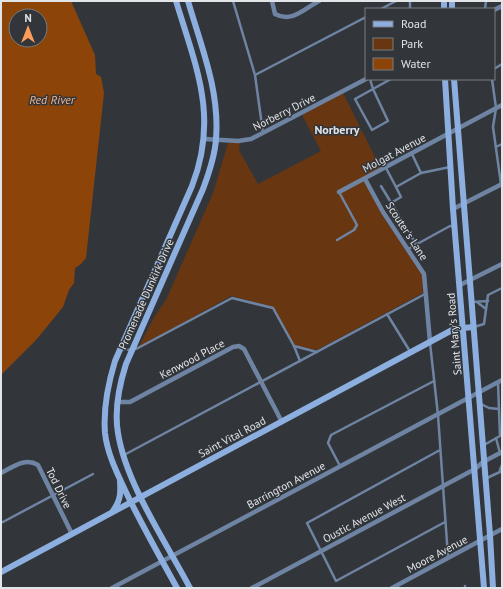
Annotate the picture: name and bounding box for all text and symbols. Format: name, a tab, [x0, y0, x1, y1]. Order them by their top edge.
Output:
north arrow	[8, 8, 48, 48]
legend	[365, 8, 495, 80]
text: N	[24, 11, 32, 25]
text: Road	[401, 16, 426, 31]
text: Park	[401, 36, 423, 51]
text: Water	[401, 56, 431, 71]
street label: Norberry Drive	[250, 90, 318, 134]
water label: Red River	[29, 92, 76, 107]
district label: Norberry	[314, 122, 360, 137]
street label: Molgat Avenue	[360, 130, 428, 176]
street label: Scouter's Lane	[383, 199, 431, 263]
street label: Promenade Dunkirk Drive	[115, 236, 177, 351]
street label: Saint Mary's Road	[443, 292, 465, 376]
street label: Kenwood Place	[157, 336, 227, 382]
street label: Saint Vital Road	[196, 413, 268, 461]
street label: Barrington Avenue	[244, 458, 328, 512]
street label: Tod Drive	[43, 465, 75, 511]
street label: Oustic Avenue West	[320, 490, 408, 546]
street label: Moore Avenue	[404, 532, 470, 576]

